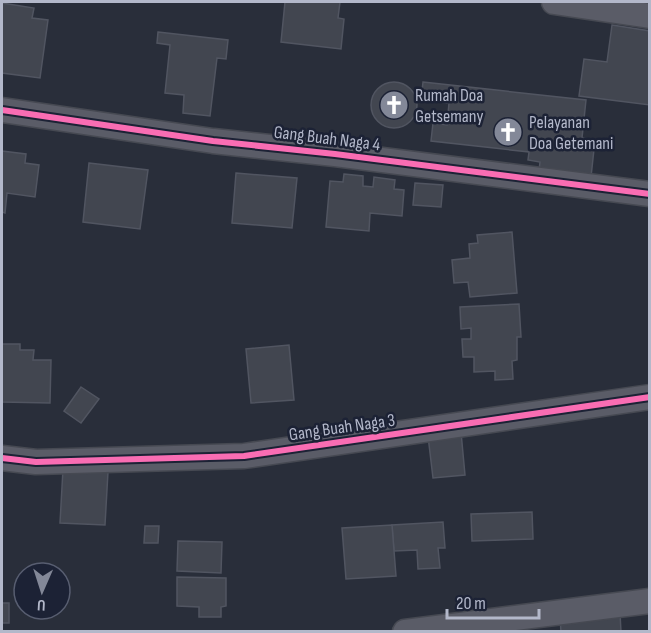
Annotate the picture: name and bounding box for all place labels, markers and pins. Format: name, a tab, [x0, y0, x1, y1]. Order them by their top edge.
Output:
place label: Rumah Doa Getsemany	[415, 85, 483, 127]
church icon: Rumah Doa Getsemany	[378, 89, 410, 121]
place label: Pelayanan Doa Getemani	[529, 112, 613, 154]
church icon: Pelayanan Doa Getemani	[492, 116, 524, 148]

